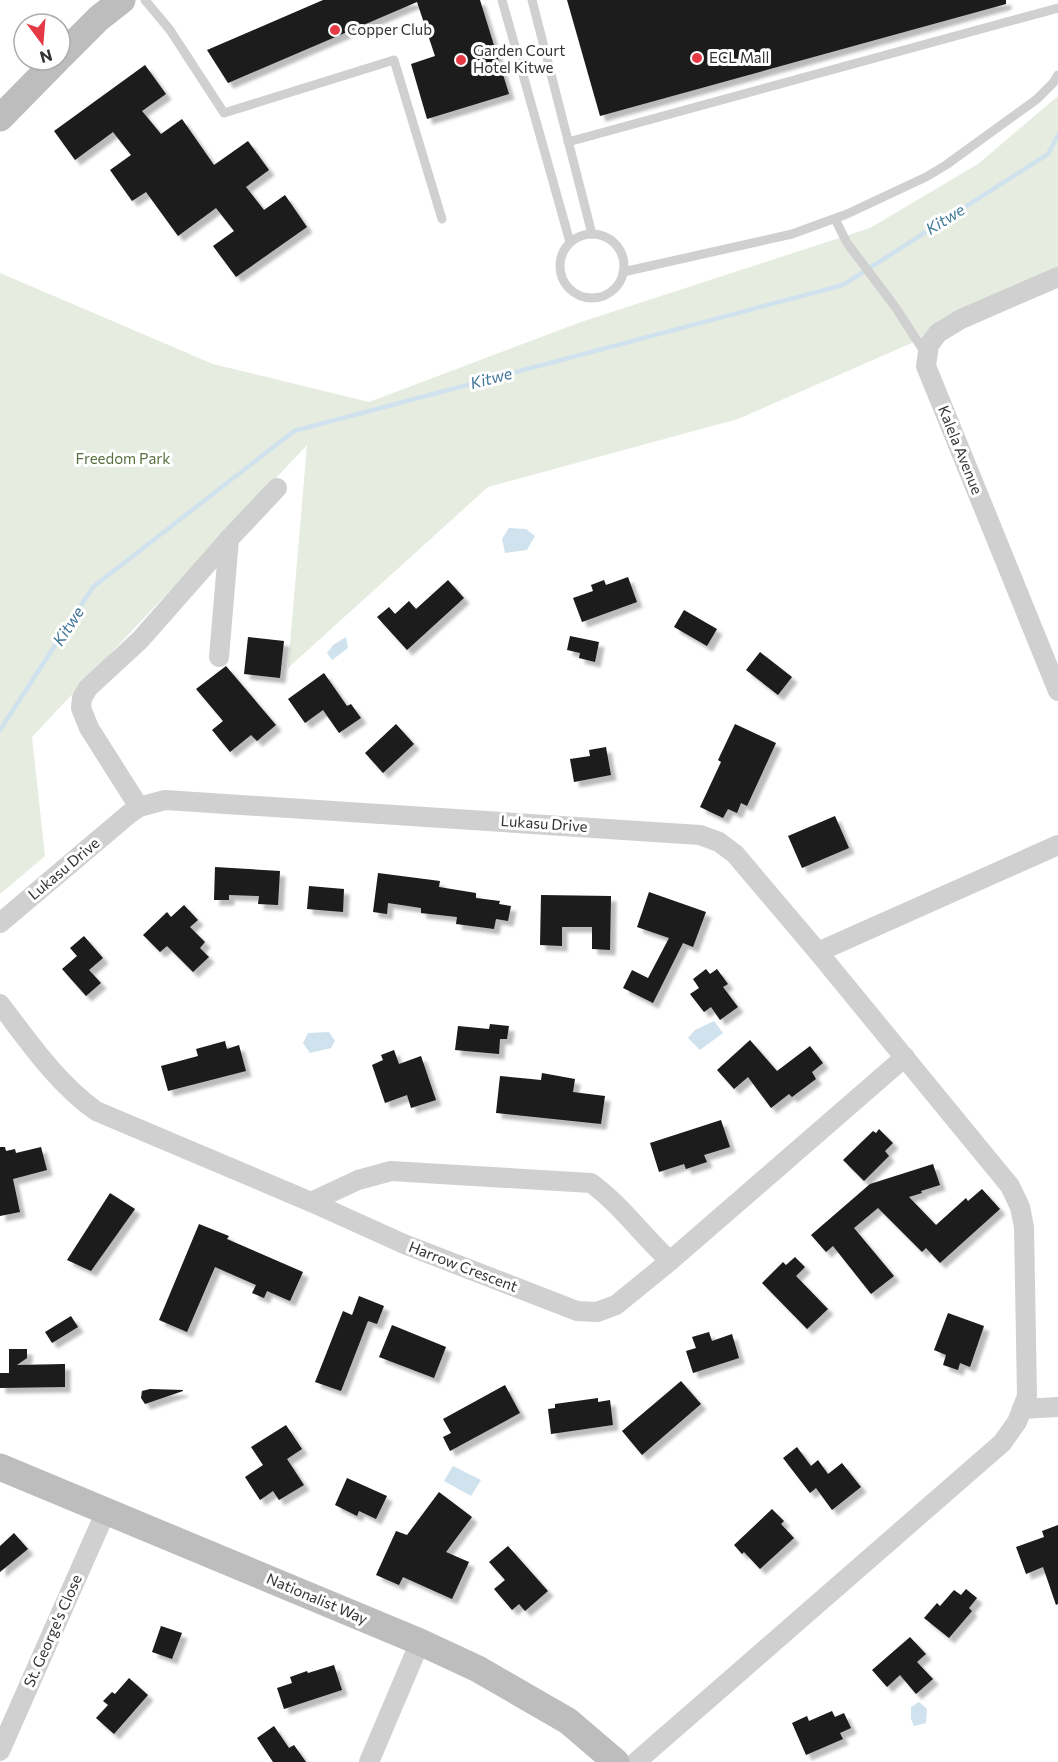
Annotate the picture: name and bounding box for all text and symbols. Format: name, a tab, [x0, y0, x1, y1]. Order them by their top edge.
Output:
north arrow	[12, 12, 72, 72]
place label: Copper Club	[347, 20, 432, 38]
marker: Copper Club	[328, 23, 342, 37]
place label: Garden Court Hotel Kitwe	[473, 41, 565, 76]
text: N	[38, 46, 55, 68]
place label: ECL Mall	[709, 48, 769, 66]
marker: ECL Mall	[690, 51, 704, 65]
marker: Garden Court Hotel Kitwe	[454, 53, 468, 67]
water label: Kitwe	[922, 199, 968, 238]
water label: Kitwe	[468, 363, 514, 392]
street label: Kalela Avenue	[935, 403, 987, 497]
park label: Freedom Park	[76, 449, 170, 467]
water label: Kitwe	[48, 602, 87, 649]
street label: Lukasu Drive	[500, 811, 588, 835]
street label: Lukasu Drive	[24, 833, 103, 903]
street label: Harrow Crescent	[406, 1237, 520, 1295]
street label: Nationalist Way	[264, 1569, 371, 1628]
street label: St. George's Close	[19, 1571, 85, 1690]

